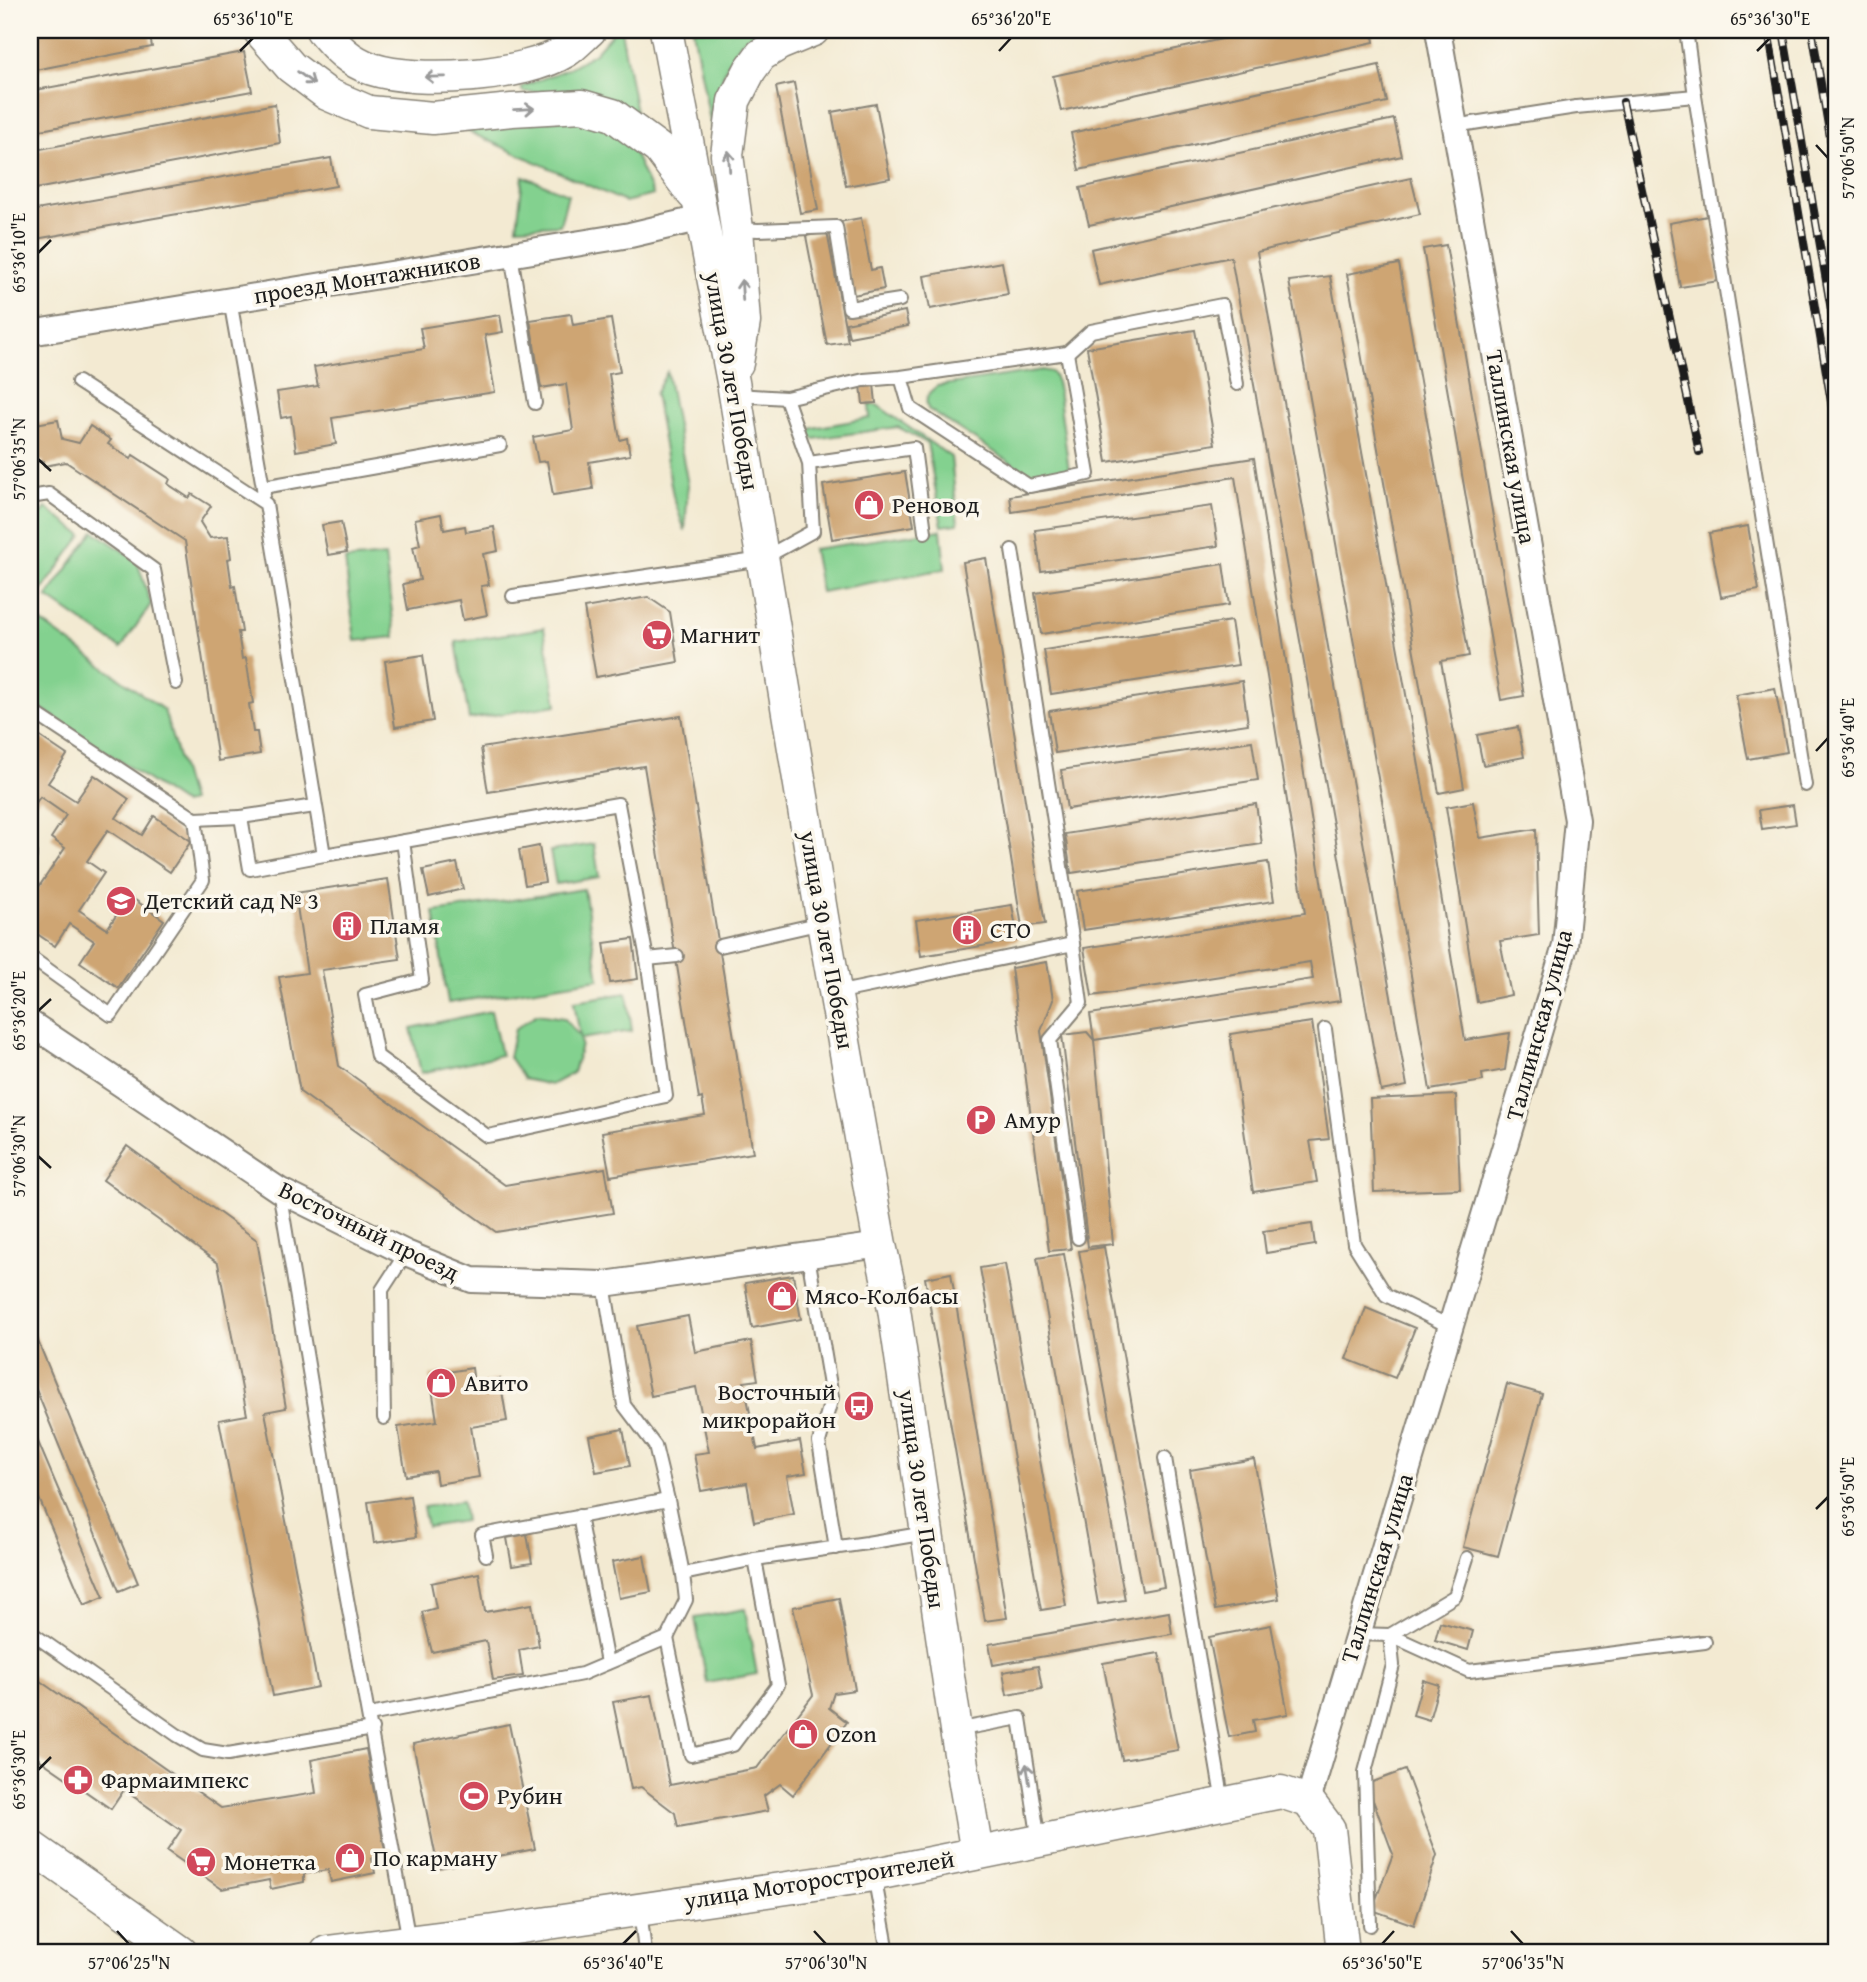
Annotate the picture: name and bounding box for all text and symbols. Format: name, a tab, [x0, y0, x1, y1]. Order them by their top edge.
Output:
text: 65°36'10"E	[213, 5, 293, 32]
text: 65°36'20"E	[971, 5, 1051, 32]
text: 65°36'30"E	[1730, 5, 1810, 32]
one-way arrow	[424, 70, 447, 83]
one-way arrow	[296, 71, 315, 86]
one-way arrow	[512, 102, 535, 115]
text: 57°06'50"N	[1834, 116, 1861, 199]
one-way arrow	[722, 150, 735, 173]
text: 65°36'10"E	[5, 213, 32, 293]
street label: проезд Монтажников	[251, 242, 483, 313]
street label: улица 30 лет Победы	[696, 268, 769, 493]
one-way arrow	[735, 279, 748, 302]
street label: Таллинская улица	[1477, 347, 1546, 547]
text: 57°06'35"N	[5, 417, 32, 500]
place label: Реновод	[892, 487, 979, 522]
shop icon: Реновод	[852, 488, 886, 522]
place label: Магнит	[680, 617, 761, 652]
supermarket icon: Магнит	[640, 618, 674, 652]
text: 65°36'40"E	[1834, 698, 1861, 778]
street label: улица 30 лет Победы	[791, 827, 864, 1052]
place label: Детский сад № 3	[143, 883, 319, 918]
school or university icon: Детский сад № 3	[104, 884, 138, 918]
place label: Пламя	[370, 908, 439, 943]
building icon: Пламя	[330, 909, 364, 943]
place label: СТО	[990, 912, 1031, 947]
building icon: СТО	[950, 913, 984, 947]
street label: Таллинская улица	[1496, 925, 1581, 1124]
text: 65°36'20"E	[5, 971, 32, 1051]
place label: Амур	[1004, 1102, 1061, 1137]
parking icon: Амур	[964, 1103, 998, 1137]
text: 57°06'30"N	[5, 1114, 32, 1197]
street label: Восточный проезд	[273, 1172, 465, 1289]
place label: Мясо-Колбасы	[805, 1278, 959, 1313]
shop icon: Мясо-Колбасы	[765, 1279, 799, 1313]
place label: Авито	[464, 1365, 528, 1400]
shop icon: Авито	[424, 1366, 458, 1400]
place label: Восточный микрорайон	[702, 1374, 836, 1437]
street label: улица 30 лет Победы	[890, 1386, 955, 1611]
bus stop icon: Восточный микрорайон	[842, 1389, 876, 1423]
text: 65°36'50"E	[1834, 1457, 1861, 1537]
street label: Таллинская улица	[1331, 1468, 1422, 1667]
place label: Ozon	[826, 1716, 877, 1751]
shop icon: Ozon	[786, 1717, 820, 1751]
text: 65°36'30"E	[5, 1730, 32, 1810]
place label: Фармаимпекс	[101, 1762, 249, 1797]
pharmacy icon: Фармаимпекс	[61, 1763, 95, 1797]
one-way arrow	[1021, 1763, 1034, 1785]
place label: Рубин	[497, 1778, 563, 1813]
sports icon: Рубин	[457, 1779, 491, 1813]
place label: По карману	[373, 1840, 498, 1875]
shop icon: По карману	[333, 1841, 367, 1875]
street label: улица Моторостроителей	[680, 1841, 957, 1918]
place label: Монетка	[224, 1844, 316, 1879]
supermarket icon: Монетка	[184, 1845, 218, 1879]
text: 57°06'25"N	[88, 1949, 171, 1976]
text: 65°36'40"E	[583, 1949, 663, 1976]
text: 57°06'30"N	[785, 1949, 868, 1976]
text: 65°36'50"E	[1342, 1949, 1422, 1976]
text: 57°06'35"N	[1482, 1949, 1565, 1976]

